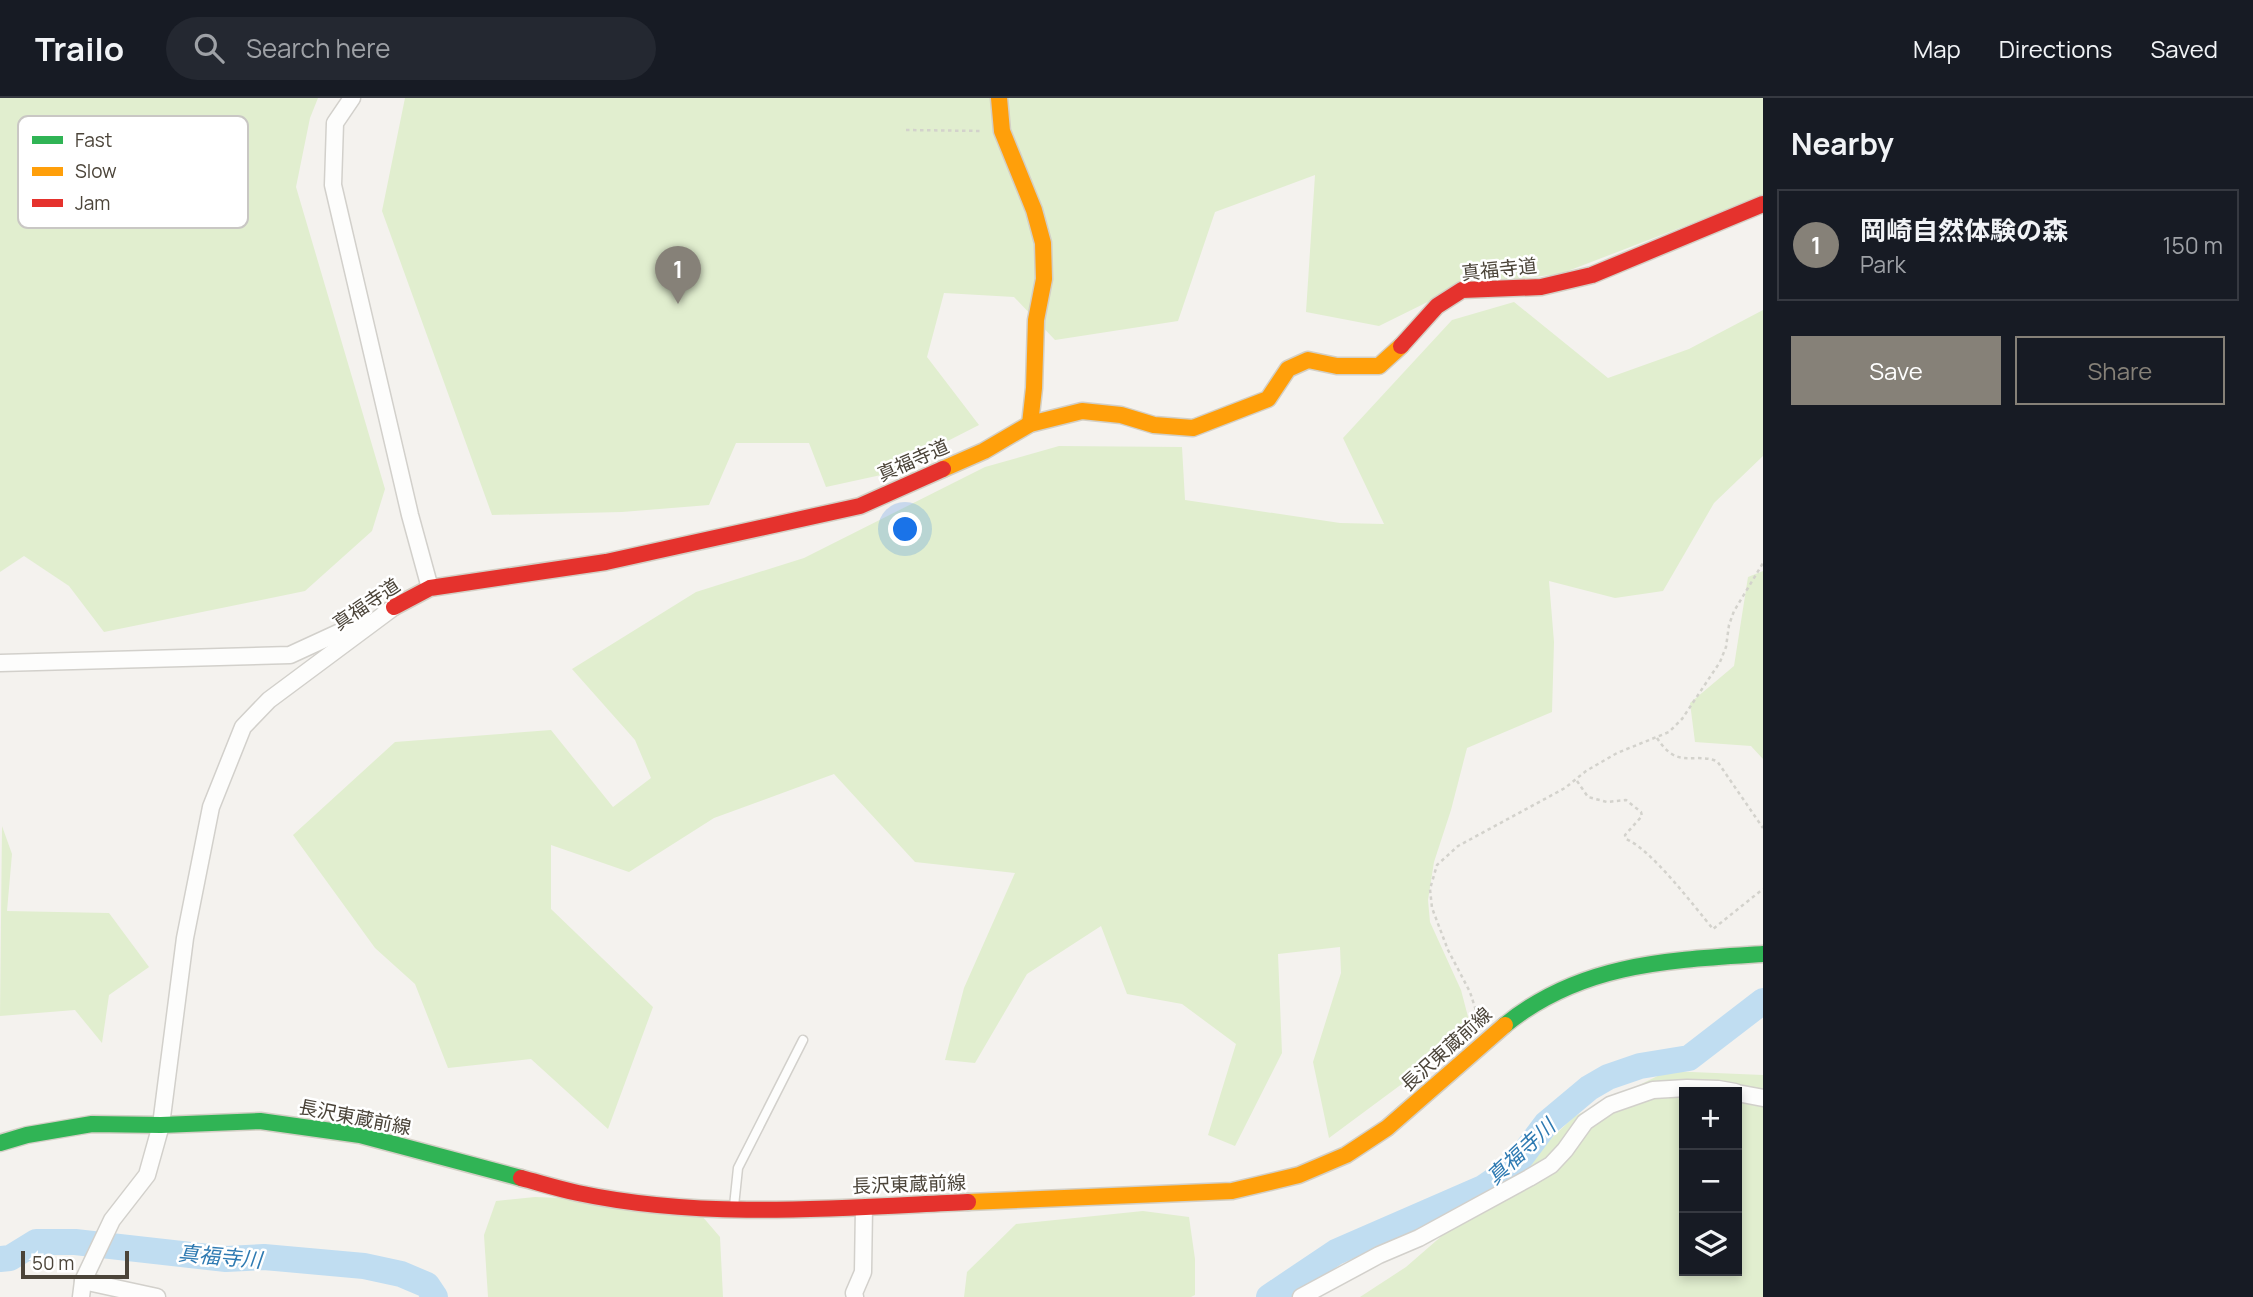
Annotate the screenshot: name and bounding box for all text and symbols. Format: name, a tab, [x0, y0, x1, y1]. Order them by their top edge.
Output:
search box	[166, 17, 656, 80]
text: Trailo	[35, 26, 124, 71]
icon: search	[190, 29, 228, 67]
text: Search here	[246, 30, 391, 66]
text: Map	[1913, 32, 1961, 65]
text: Directions	[1999, 32, 2112, 65]
text: Saved	[2150, 32, 2218, 65]
legend	[18, 116, 248, 228]
text: Nearby	[1791, 123, 1894, 164]
text: Fast	[75, 127, 112, 153]
text: Slow	[75, 158, 117, 184]
text: Jam	[75, 190, 110, 216]
text: 岡崎自然体験の森	[1860, 212, 2068, 248]
text: 1	[1811, 229, 1821, 261]
text: 150 m	[2163, 229, 2223, 261]
pin: 1	[655, 246, 701, 304]
text: Park	[1860, 248, 1906, 280]
street label: 真福寺道	[1460, 252, 1538, 286]
button: Save	[1791, 336, 2001, 405]
button: Share	[2015, 336, 2225, 405]
street label: 真福寺道	[873, 433, 953, 487]
your location	[888, 512, 922, 546]
street label: 真福寺道	[327, 572, 405, 636]
street label: 長沢東蔵前線	[1395, 1001, 1497, 1097]
map controls	[1679, 1087, 1742, 1276]
button: +	[1679, 1087, 1742, 1150]
street label: 長沢東蔵前線	[297, 1093, 413, 1141]
water label: 真福寺川	[1480, 1111, 1562, 1190]
button: −	[1679, 1150, 1742, 1213]
street label: 長沢東蔵前線	[852, 1169, 966, 1199]
button: layers	[1679, 1213, 1742, 1276]
water label: 真福寺川	[177, 1238, 265, 1274]
scale bar	[21, 1248, 130, 1280]
text: 50 m	[32, 1250, 74, 1276]

